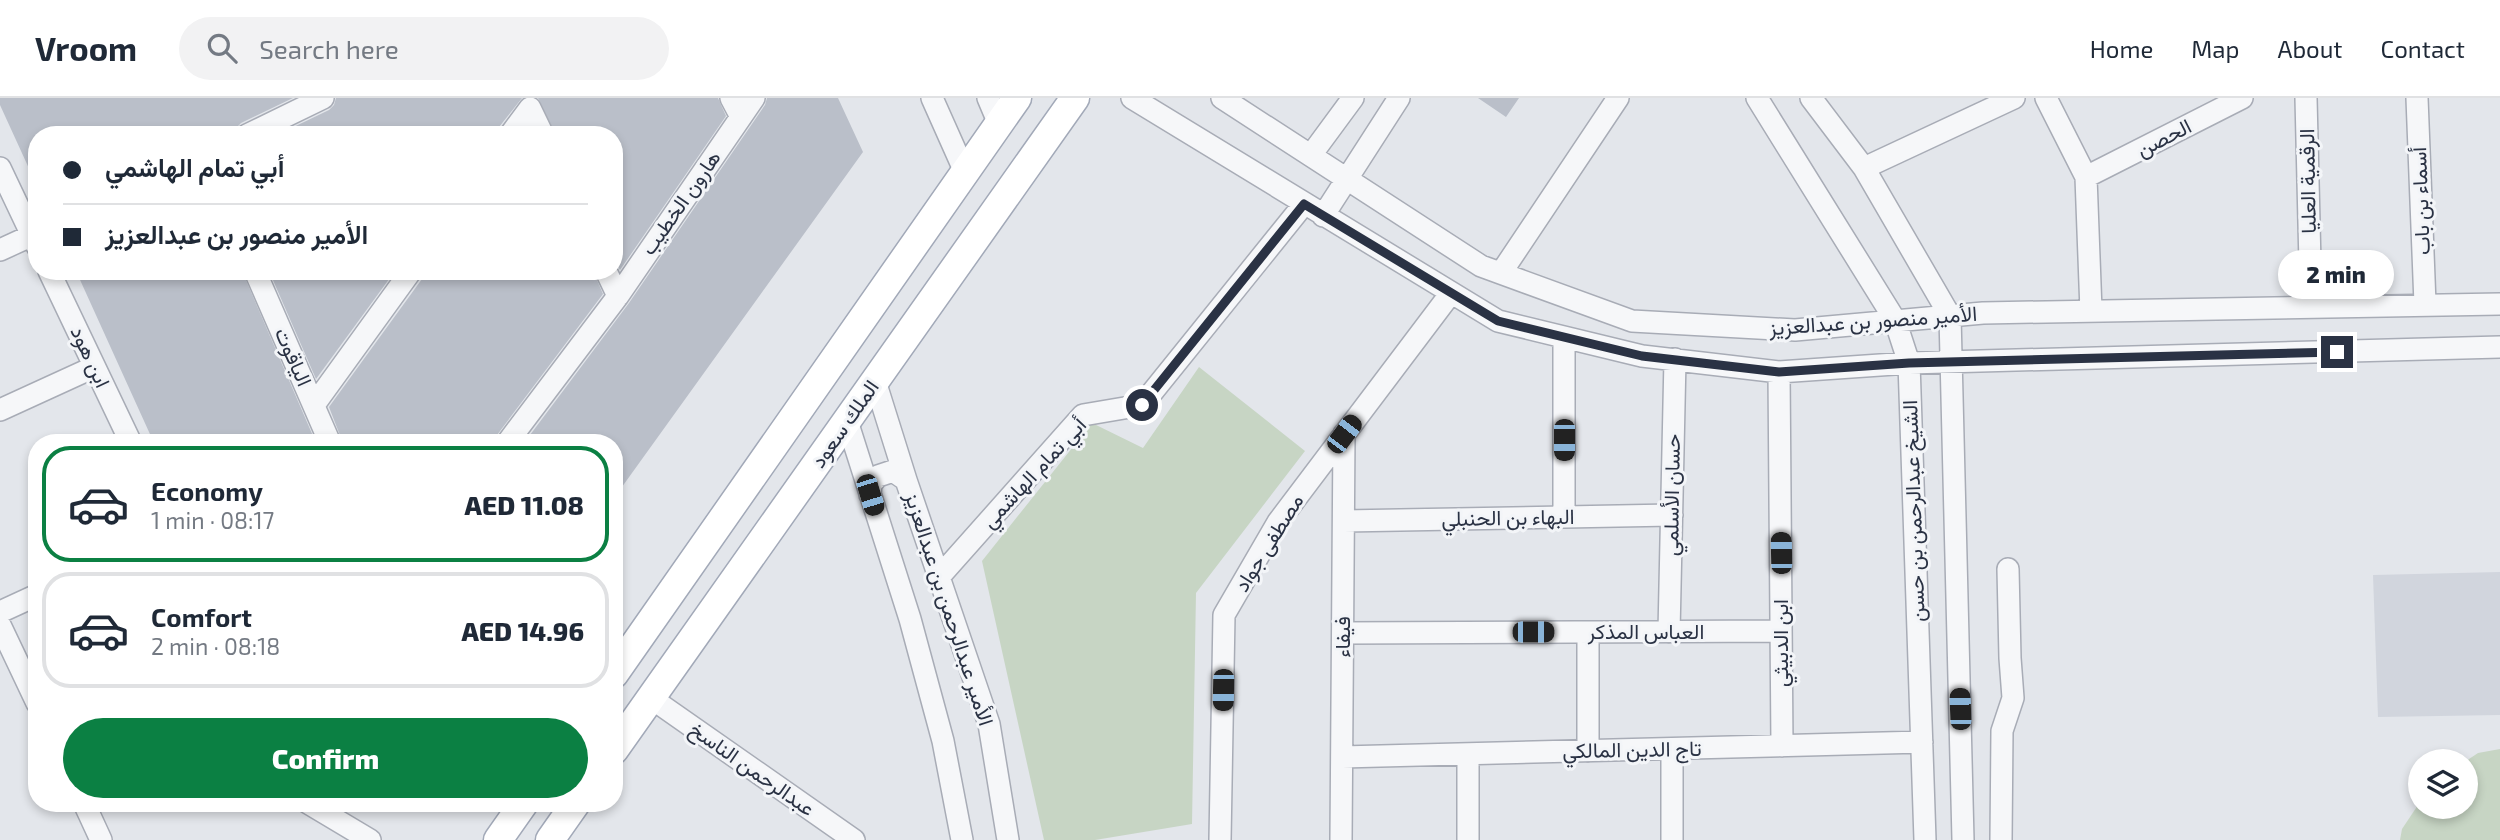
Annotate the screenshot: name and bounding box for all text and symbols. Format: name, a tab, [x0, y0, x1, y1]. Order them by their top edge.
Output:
search box	[179, 17, 669, 80]
text: Vroom	[35, 28, 137, 68]
icon: search	[203, 29, 241, 67]
text: Search here	[259, 33, 399, 64]
text: Home	[2090, 34, 2153, 63]
text: Map	[2191, 34, 2239, 63]
text: About	[2277, 34, 2343, 63]
text: Contact	[2381, 34, 2465, 63]
street label: الحصن	[2132, 112, 2195, 162]
street label: الرقمية العليا	[2293, 128, 2322, 234]
street label: هارون الخطيب	[635, 145, 727, 260]
street label: أسماء بن باب	[2405, 146, 2435, 256]
text: أبي تمام الهاشمي	[105, 151, 284, 182]
text: الأمير منصور بن عبدالعزيز	[105, 218, 368, 249]
callout: 2 min	[2279, 250, 2395, 300]
text: 2 min	[2306, 260, 2366, 288]
street label: الأمير منصور بن عبدالعزيز	[1767, 300, 1978, 341]
street label: ابن هود	[65, 322, 116, 392]
street label: الياقوت	[269, 323, 318, 390]
route end	[2321, 336, 2353, 368]
street label: الملك سعود	[804, 374, 885, 473]
route start	[1126, 389, 1158, 421]
street label: الشيخ عبدالرحمن بن حسن	[1896, 399, 1932, 623]
street label: أبي تمام الهاشمي	[975, 411, 1095, 536]
car	[1323, 411, 1366, 457]
car	[1554, 419, 1575, 461]
street label: حسان الأسلمي	[1657, 434, 1690, 556]
car	[854, 472, 887, 518]
icon: car	[67, 473, 130, 536]
text: Economy	[151, 475, 263, 506]
street label: الأمير عبدالرحمن بن عبدالعزيز	[899, 488, 1000, 729]
text: AED 11.08	[465, 489, 584, 520]
street label: مصطفى جواد	[1228, 489, 1309, 597]
street label: البهاء بن الحنبلي	[1441, 503, 1575, 536]
text: 1 min · 08:17	[151, 506, 274, 534]
car	[1771, 532, 1792, 574]
icon: car	[67, 599, 130, 662]
street label: ابن الدبيثي	[1767, 599, 1798, 687]
text: Comfort	[151, 601, 252, 632]
text: AED 14.96	[461, 615, 584, 646]
street label: فيفاء	[1329, 616, 1355, 658]
street label: العباس المذكر	[1587, 618, 1704, 645]
car	[1513, 622, 1555, 643]
text: 2 min · 08:18	[151, 632, 280, 660]
car	[1213, 669, 1234, 711]
car	[1949, 688, 1972, 730]
street label: عبدالرحمن الناسخ	[684, 715, 820, 823]
button: Confirm	[63, 718, 588, 798]
street label: تاج الدين المالكي	[1562, 735, 1702, 768]
map controls	[2408, 749, 2478, 819]
button: layers	[2408, 749, 2478, 819]

